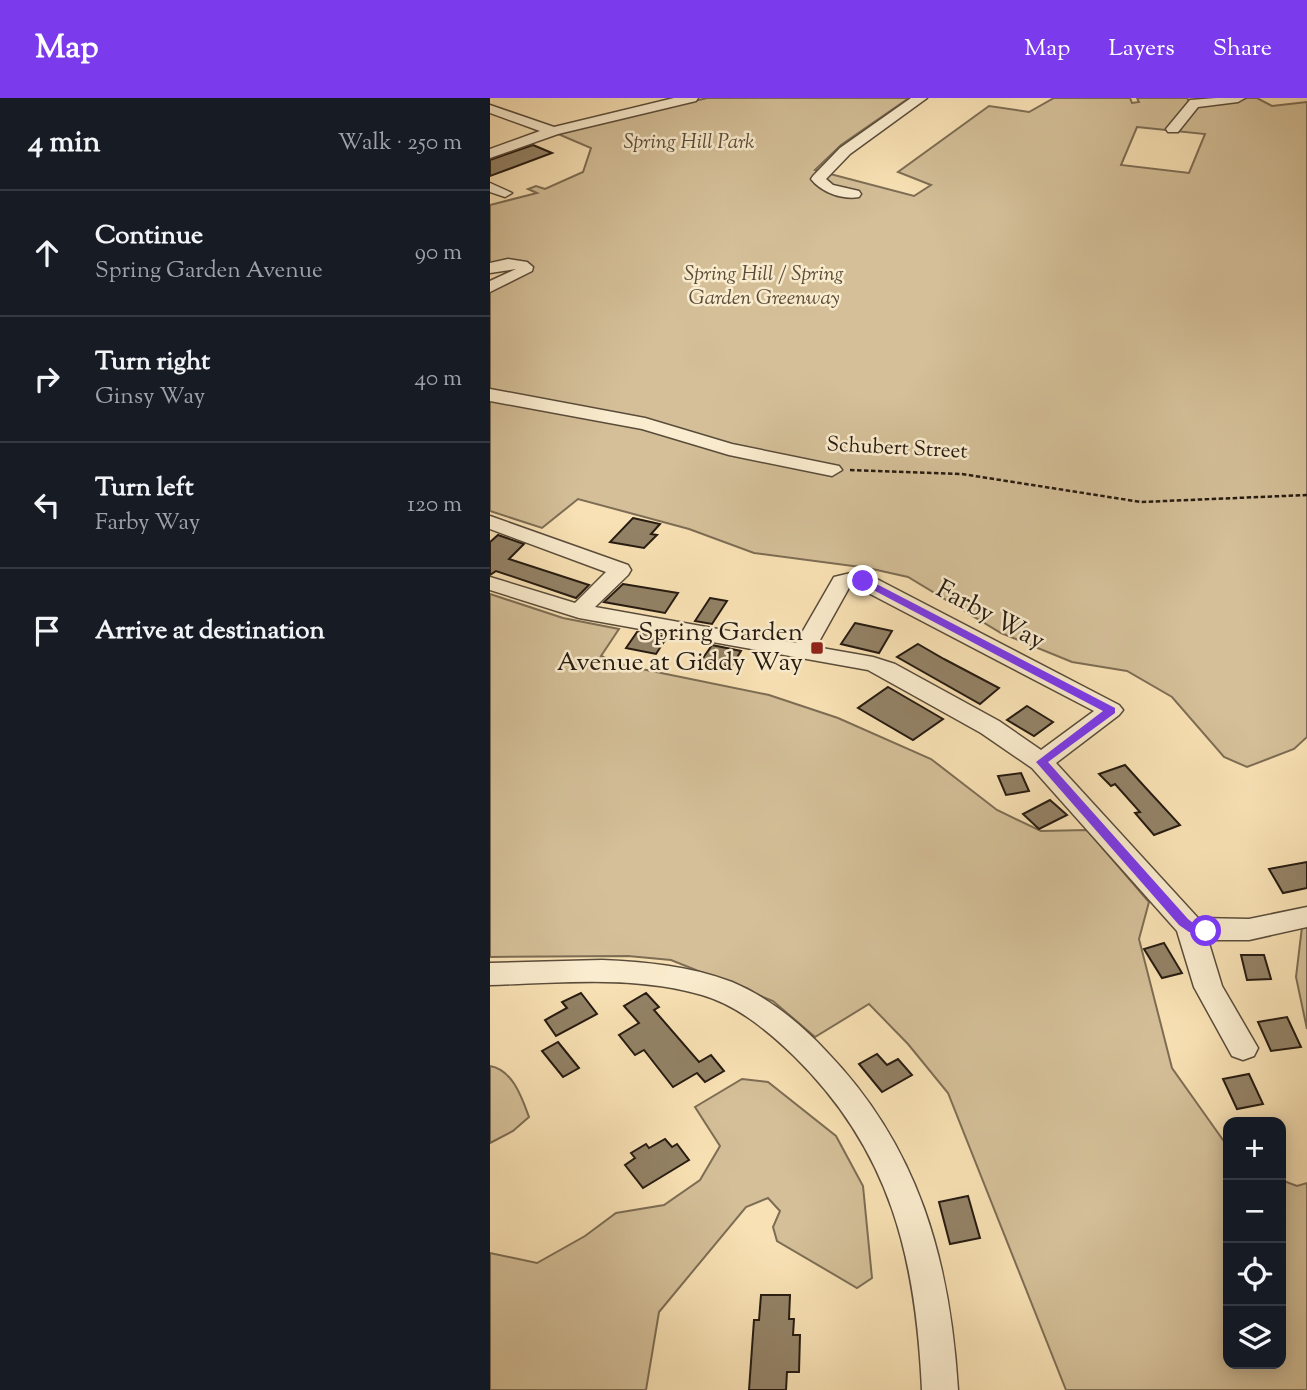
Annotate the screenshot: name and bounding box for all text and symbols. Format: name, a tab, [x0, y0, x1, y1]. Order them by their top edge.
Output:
text: Map	[35, 25, 99, 73]
text: Map	[1024, 32, 1070, 66]
text: Layers	[1108, 32, 1175, 66]
text: Share	[1213, 32, 1272, 66]
text: 4 min	[28, 122, 101, 165]
text: Walk · 250 m	[338, 127, 462, 160]
park label: Spring Hill Park	[623, 128, 755, 158]
text: Continue	[95, 218, 203, 255]
icon: ahead	[28, 234, 66, 272]
text: 90 m	[415, 237, 462, 270]
text: Spring Garden Avenue	[95, 255, 323, 288]
park label: Spring Hill / Spring Garden Greenway	[684, 260, 844, 314]
text: Turn right	[95, 344, 210, 381]
icon: right	[28, 360, 66, 398]
text: 40 m	[415, 363, 462, 396]
text: Ginsy Way	[95, 381, 205, 414]
street label: Schubert Street	[826, 430, 968, 468]
text: Turn left	[95, 470, 194, 507]
icon: left	[28, 486, 66, 524]
text: 120 m	[407, 489, 462, 522]
text: Farby Way	[95, 507, 200, 540]
route end	[847, 565, 878, 596]
street label: Farby Way	[929, 572, 1051, 660]
icon: arrive	[28, 612, 66, 650]
text: Arrive at destination	[95, 613, 325, 650]
place label: Spring Garden Avenue at Giddy Way	[557, 615, 803, 682]
marker: Spring Garden Avenue at Giddy Way	[809, 640, 825, 656]
route start	[1190, 915, 1221, 946]
map controls	[1223, 1117, 1286, 1369]
button: +	[1223, 1117, 1286, 1180]
button: −	[1223, 1180, 1286, 1243]
button: locate	[1223, 1243, 1286, 1306]
button: layers	[1223, 1306, 1286, 1369]

